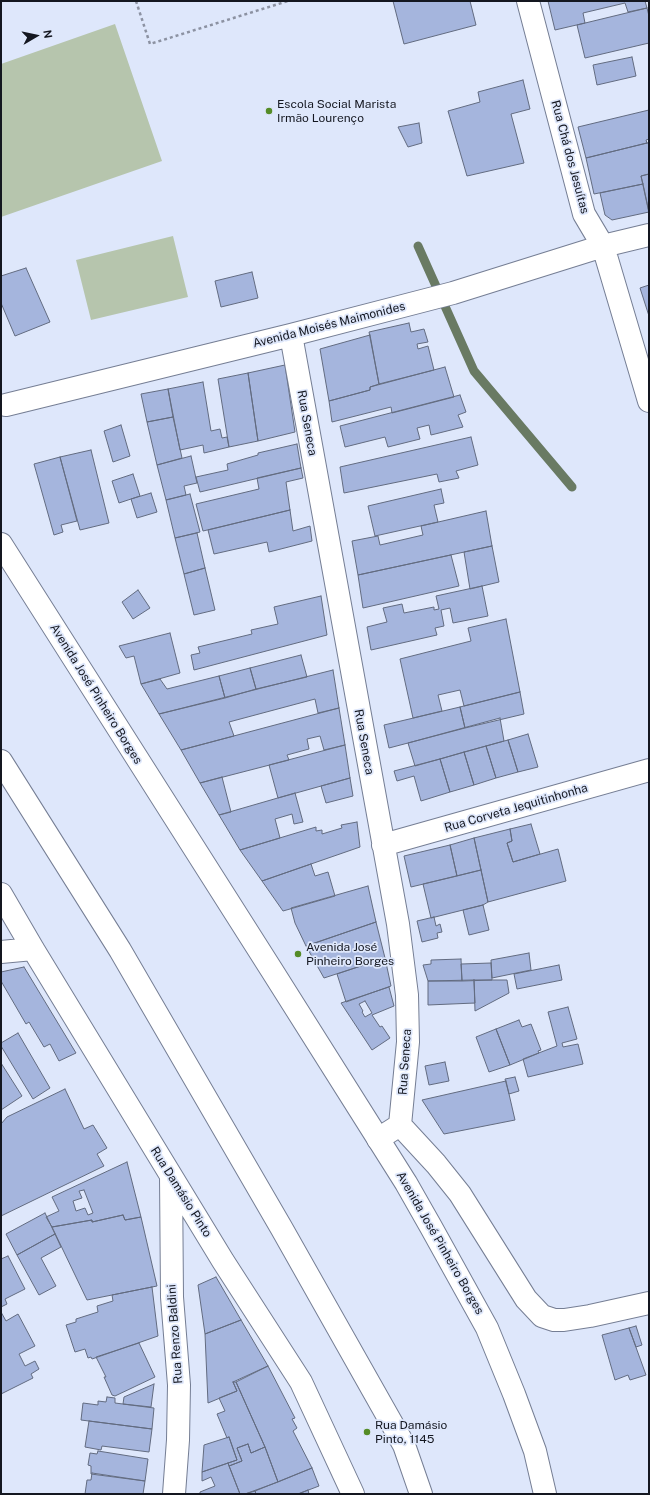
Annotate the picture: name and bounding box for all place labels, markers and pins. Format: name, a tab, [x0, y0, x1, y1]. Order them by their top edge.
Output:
place label: Escola Social Marista Irmão Lourenço	[277, 97, 396, 125]
marker: Escola Social Marista Irmão Lourenço	[264, 106, 274, 116]
place label: Avenida José Pinheiro Borges	[306, 940, 394, 968]
marker: Avenida José Pinheiro Borges	[293, 949, 303, 959]
place label: Rua Damásio Pinto, 1145	[375, 1418, 447, 1446]
marker: Rua Damásio Pinto, 1145	[362, 1427, 372, 1437]

